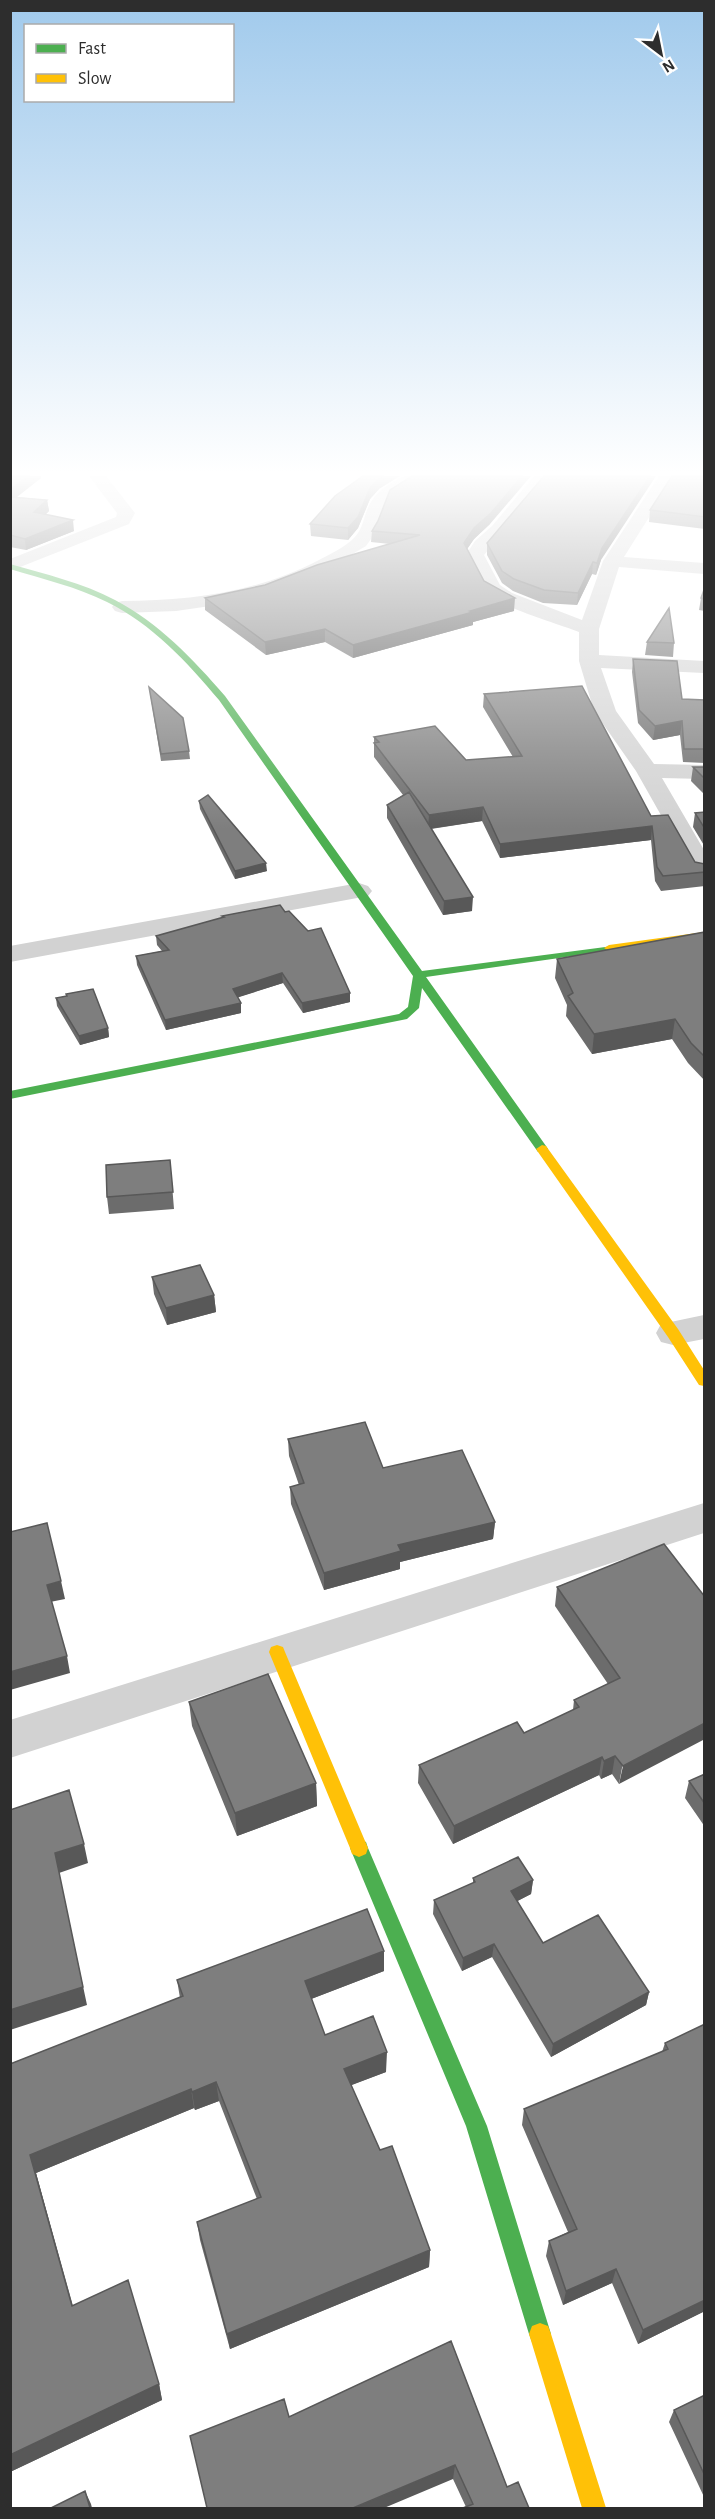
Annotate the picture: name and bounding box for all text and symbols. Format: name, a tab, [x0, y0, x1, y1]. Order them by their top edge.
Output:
legend	[24, 24, 234, 102]
north arrow	[631, 24, 691, 84]
text: Fast	[78, 40, 106, 58]
text: N	[659, 56, 677, 76]
text: Slow	[78, 70, 111, 88]

